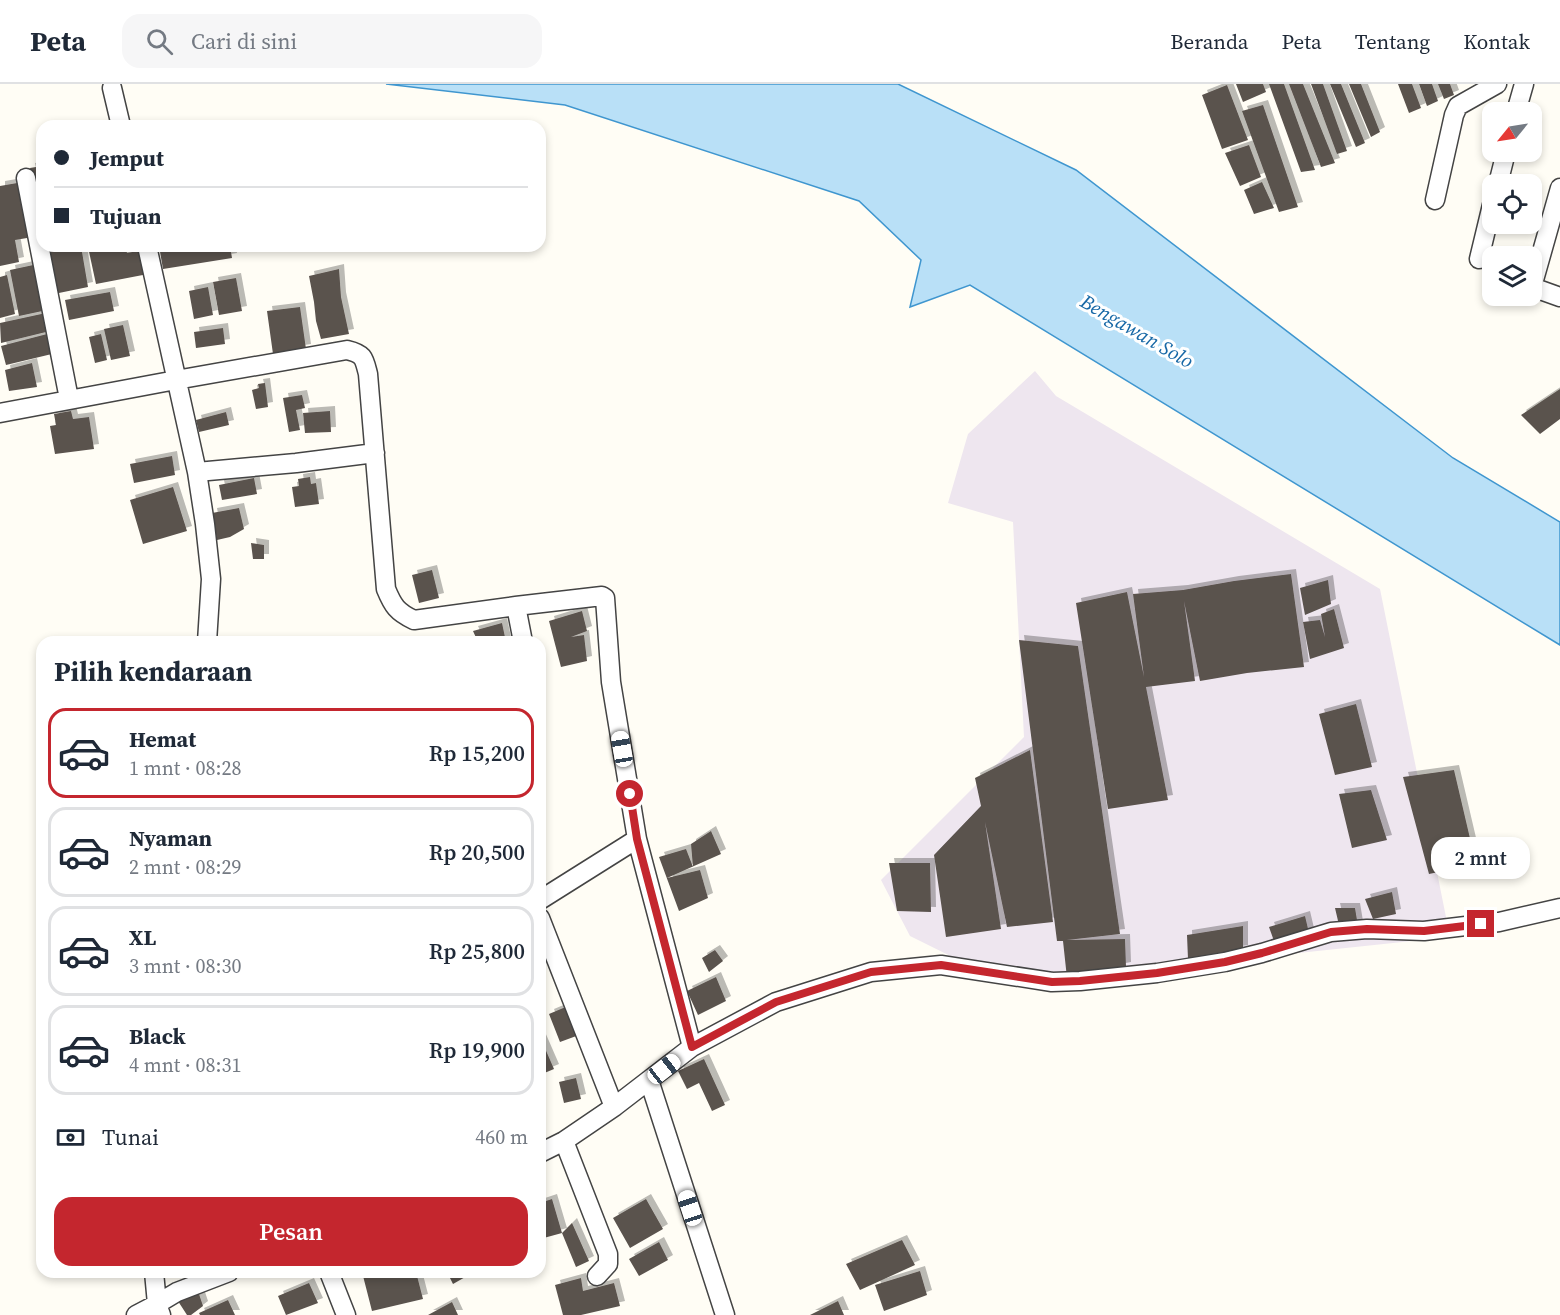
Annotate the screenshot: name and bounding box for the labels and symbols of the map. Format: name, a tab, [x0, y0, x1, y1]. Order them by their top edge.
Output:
north arrow	[1482, 102, 1542, 162]
water label: Bengawan Solo	[1075, 287, 1199, 375]
car	[610, 730, 634, 768]
route start	[616, 780, 643, 807]
callout: 2 mnt	[1432, 837, 1530, 879]
route end	[1467, 910, 1494, 937]
car	[644, 1051, 684, 1087]
car	[676, 1188, 704, 1228]

